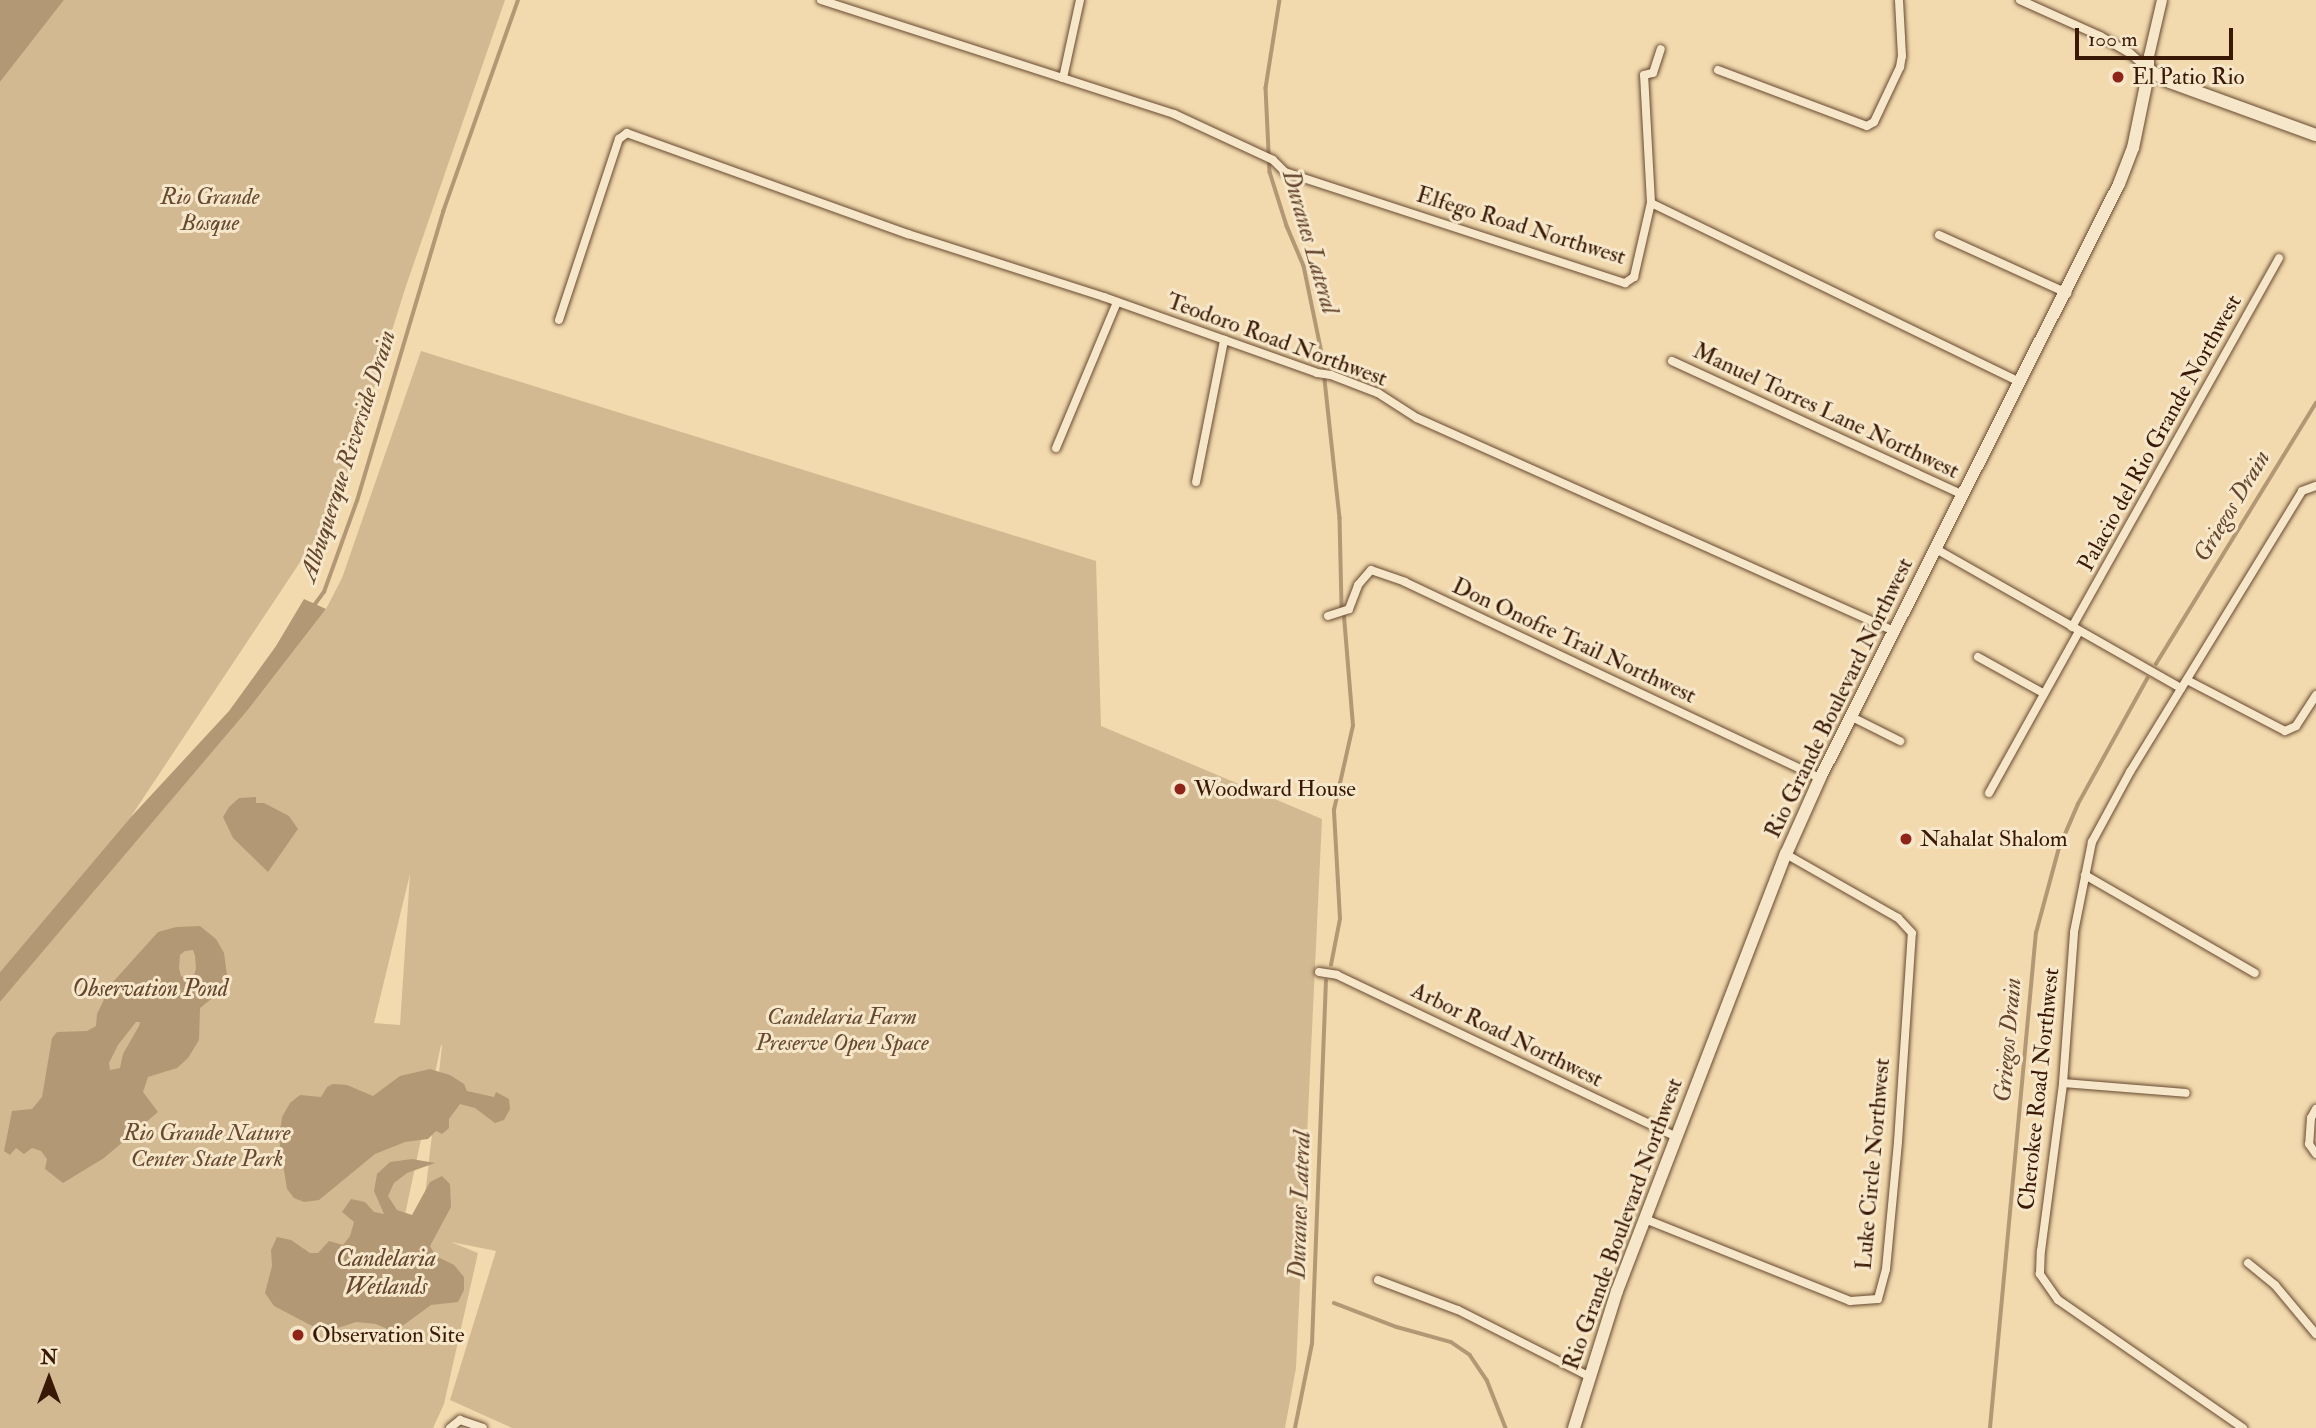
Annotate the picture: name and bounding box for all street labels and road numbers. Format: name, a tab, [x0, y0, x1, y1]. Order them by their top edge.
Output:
street label: Elfego Road Northwest	[1413, 181, 1629, 271]
street label: Teodoro Road Northwest	[1163, 287, 1391, 393]
street label: Palacio del Rio Grande Northwest	[2072, 290, 2248, 576]
street label: Manuel Torres Lane Northwest	[1689, 337, 1963, 485]
street label: Rio Grande Boulevard Northwest	[1759, 553, 1919, 843]
street label: Don Onofre Trail Northwest	[1448, 572, 1700, 710]
street label: Cherokee Road Northwest	[2013, 966, 2065, 1212]
street label: Arbor Road Northwest	[1407, 977, 1607, 1093]
street label: Luke Circle Northwest	[1850, 1057, 1896, 1271]
street label: Rio Grande Boulevard Northwest	[1557, 1074, 1689, 1374]

